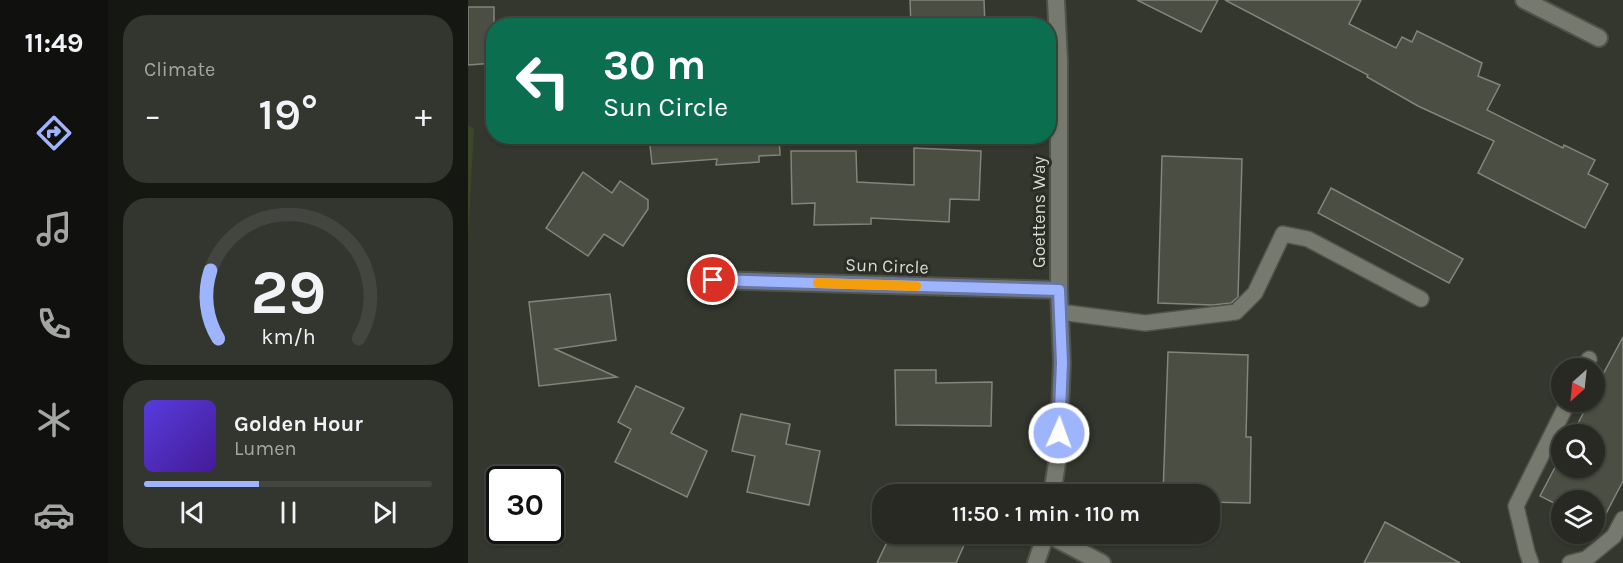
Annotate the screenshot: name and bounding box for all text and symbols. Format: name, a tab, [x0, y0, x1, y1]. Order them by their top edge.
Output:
text: 11:49	[24, 27, 84, 59]
text: 30 m	[603, 40, 706, 90]
icon: left	[504, 42, 582, 120]
text: Climate	[144, 58, 215, 81]
text: 19°	[258, 88, 318, 140]
text: Sun Circle	[603, 91, 728, 123]
text: −	[144, 96, 161, 134]
text: +	[415, 96, 432, 134]
icon: directions	[33, 112, 75, 154]
street label: Goettens Way	[1028, 155, 1050, 268]
icon: music	[33, 208, 75, 250]
pin	[687, 254, 738, 305]
street label: Sun Circle	[845, 254, 929, 278]
text: 29	[250, 256, 326, 329]
icon: arrive	[696, 263, 729, 296]
icon: phone	[33, 303, 75, 345]
text: km/h	[261, 324, 315, 349]
north arrow	[1551, 358, 1605, 412]
map controls	[1551, 358, 1605, 544]
icon: climate	[33, 399, 75, 441]
position arrow	[1027, 401, 1091, 465]
text: Golden Hour	[234, 411, 363, 437]
button: search	[1551, 424, 1605, 478]
text: Lumen	[234, 437, 297, 460]
speed limit sign: 30	[486, 466, 564, 544]
button: layers	[1551, 490, 1605, 544]
icon: car	[33, 494, 75, 536]
icon: previous	[176, 496, 209, 529]
icon: pause	[272, 496, 305, 529]
icon: next	[368, 496, 401, 529]
text: 11:50 · 1 min · 110 m	[952, 501, 1140, 527]

